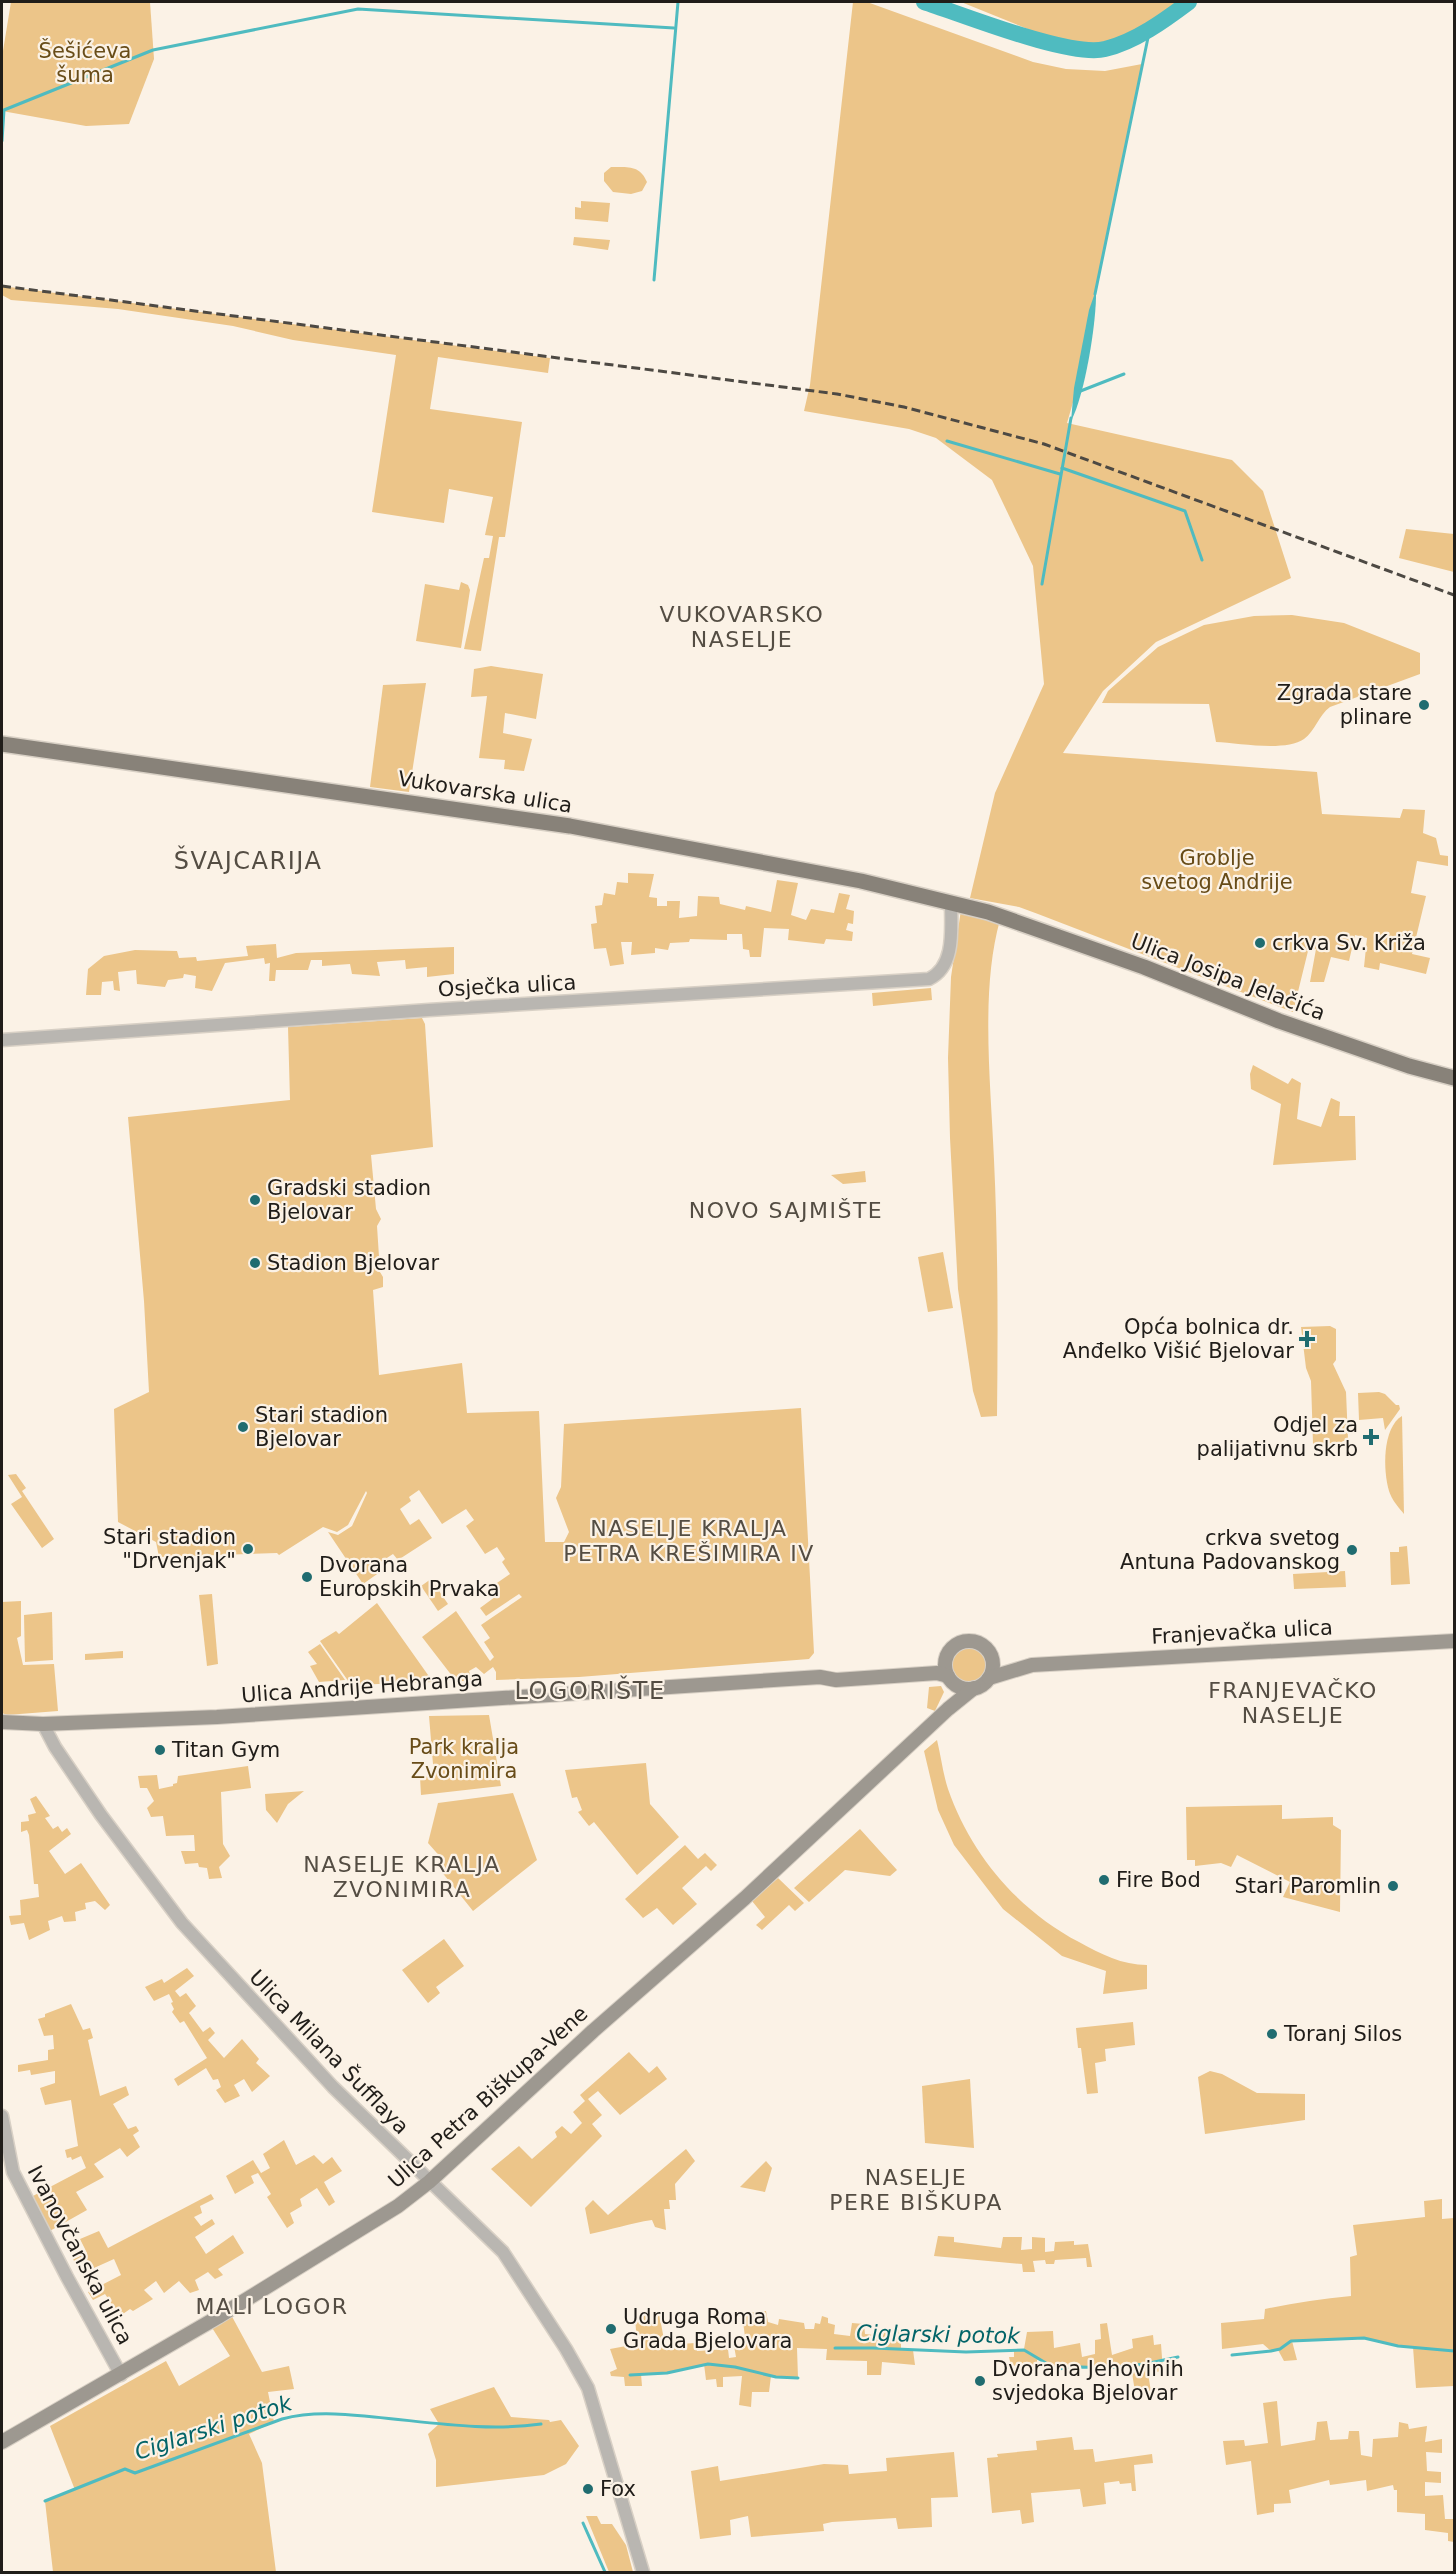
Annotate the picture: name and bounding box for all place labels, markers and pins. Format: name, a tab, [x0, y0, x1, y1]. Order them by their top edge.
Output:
place label: Zgrada stare plinare	[1277, 681, 1412, 729]
marker: Zgrada stare plinare	[1417, 698, 1431, 712]
place label: crkva Sv. Križa	[1272, 931, 1426, 955]
marker: crkva Sv. Križa	[1253, 936, 1267, 950]
place label: Gradski stadion Bjelovar	[267, 1176, 431, 1224]
marker: Gradski stadion Bjelovar	[248, 1193, 262, 1207]
place label: Stadion Bjelovar	[267, 1251, 440, 1275]
marker: Stadion Bjelovar	[248, 1256, 262, 1270]
place label: Opća bolnica dr. Anđelko Višić Bjelovar	[1063, 1315, 1294, 1363]
marker: Opća bolnica dr. Anđelko Višić Bjelovar	[1298, 1330, 1316, 1348]
place label: Stari stadion Bjelovar	[255, 1403, 388, 1451]
place label: Odjel za palijativnu skrb	[1197, 1413, 1358, 1461]
marker: Stari stadion Bjelovar	[236, 1420, 250, 1434]
marker: Odjel za palijativnu skrb	[1362, 1428, 1380, 1446]
place label: Stari stadion "Drvenjak"	[103, 1525, 236, 1573]
place label: crkva svetog Antuna Padovanskog	[1120, 1526, 1340, 1574]
marker: Stari stadion "Drvenjak"	[241, 1542, 255, 1556]
marker: crkva svetog Antuna Padovanskog	[1345, 1543, 1359, 1557]
place label: Dvorana Europskih Prvaka	[319, 1553, 500, 1601]
marker: Dvorana Europskih Prvaka	[300, 1570, 314, 1584]
place label: Titan Gym	[171, 1738, 280, 1762]
marker: Titan Gym	[153, 1743, 167, 1757]
place label: Fire Bod	[1116, 1868, 1201, 1892]
marker: Fire Bod	[1097, 1873, 1111, 1887]
place label: Stari Paromlin	[1234, 1874, 1381, 1898]
marker: Stari Paromlin	[1386, 1879, 1400, 1893]
place label: Toranj Silos	[1283, 2022, 1402, 2046]
marker: Toranj Silos	[1265, 2027, 1279, 2041]
place label: Udruga Roma Grada Bjelovara	[623, 2305, 792, 2353]
marker: Udruga Roma Grada Bjelovara	[604, 2322, 618, 2336]
place label: Dvorana Jehovinih svjedoka Bjelovar	[992, 2357, 1184, 2405]
marker: Dvorana Jehovinih svjedoka Bjelovar	[973, 2374, 987, 2388]
place label: Fox	[600, 2477, 636, 2501]
marker: Fox	[581, 2482, 595, 2496]

